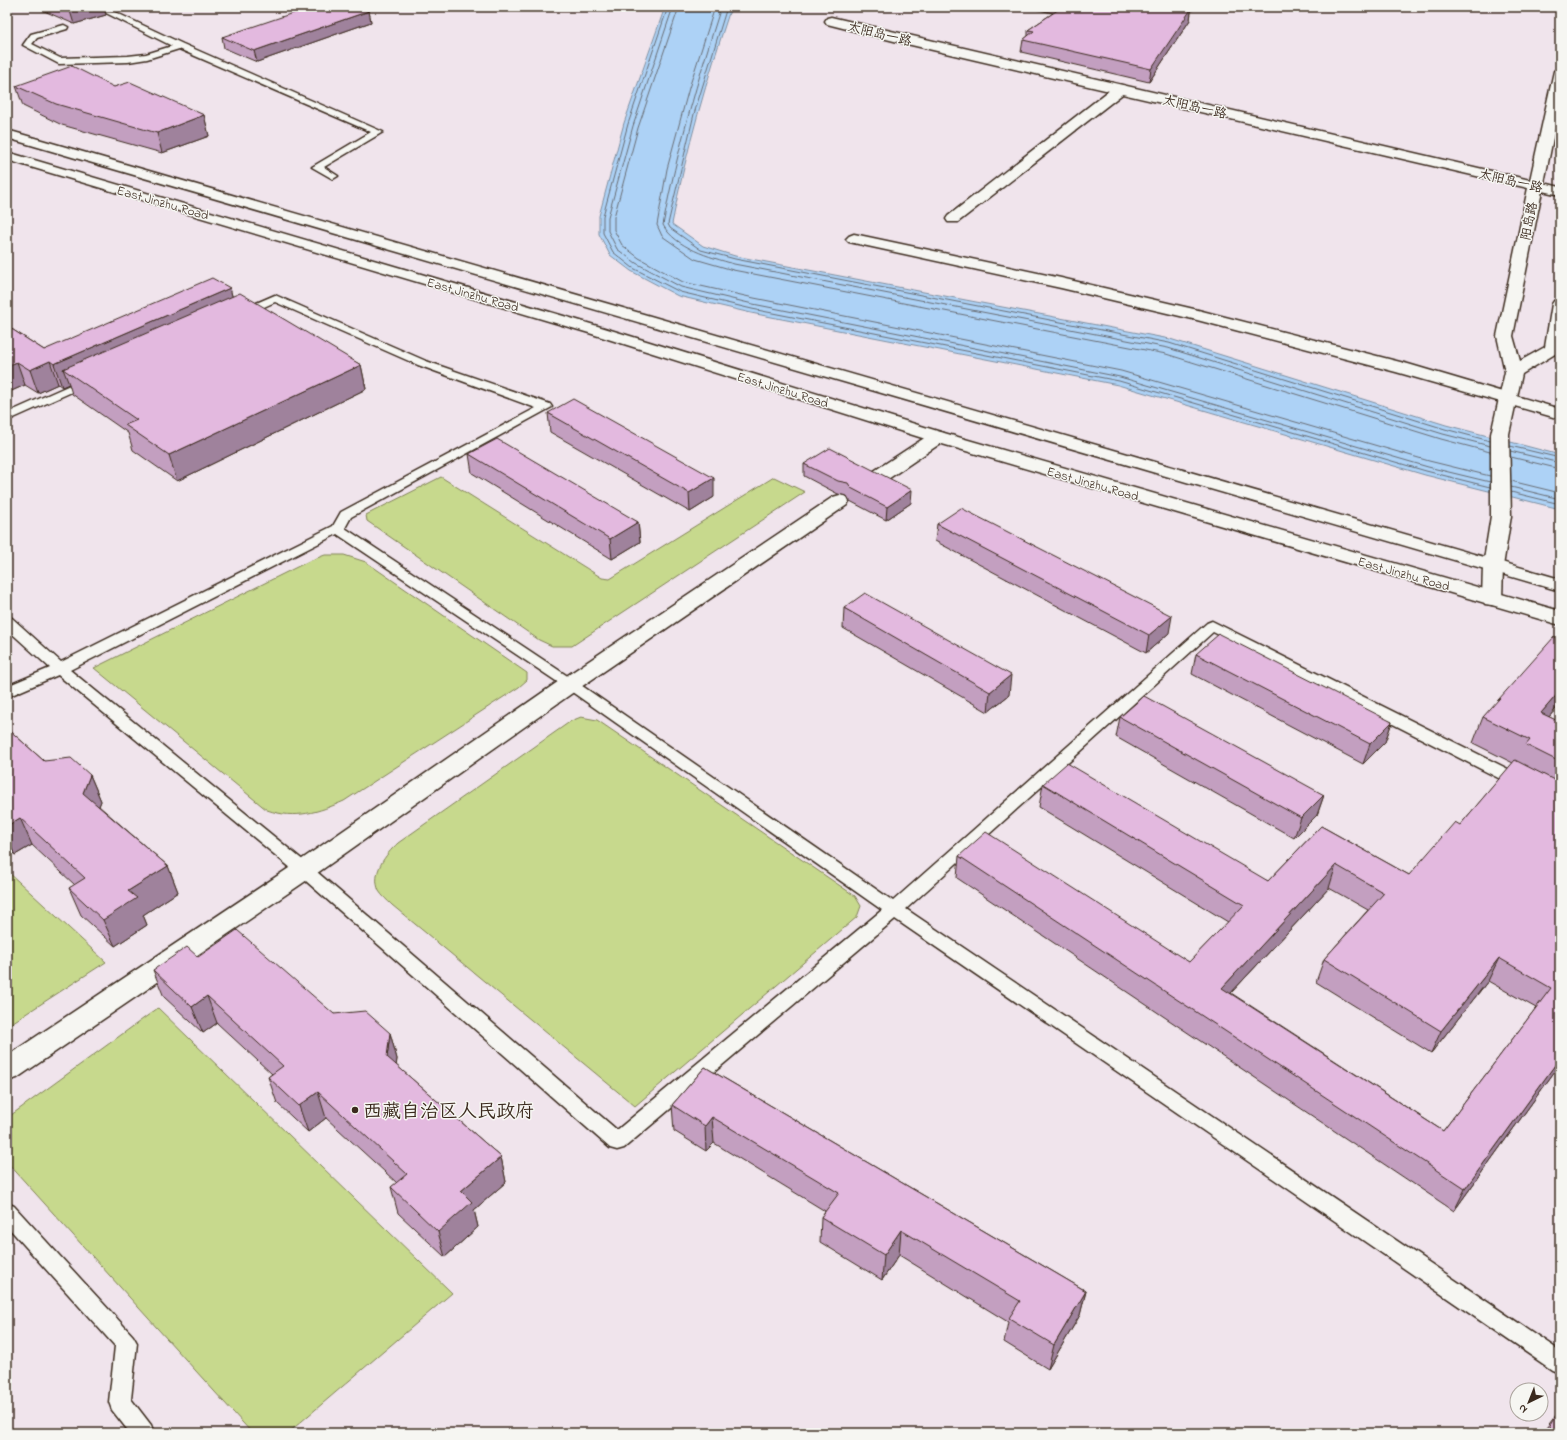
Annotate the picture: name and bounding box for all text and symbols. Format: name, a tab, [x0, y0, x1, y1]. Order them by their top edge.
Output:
street label: 太阳岛一路	[846, 17, 913, 52]
street label: 太阳岛一路	[1161, 91, 1228, 124]
street label: 太阳岛一路	[1477, 165, 1544, 198]
street label: East Jinzhu Road	[114, 181, 211, 226]
street label: 阳岛路	[1516, 200, 1543, 242]
street label: East Jinzhu Road	[424, 273, 521, 318]
street label: East Jinzhu Road	[734, 367, 831, 414]
street label: East Jinzhu Road	[1044, 462, 1141, 507]
street label: East Jinzhu Road	[1355, 552, 1452, 597]
place label: 西藏自治区人民政府	[363, 1099, 534, 1126]
marker: 西藏自治区人民政府	[350, 1105, 360, 1115]
north arrow	[1509, 1382, 1549, 1422]
text: N	[1515, 1400, 1531, 1417]

